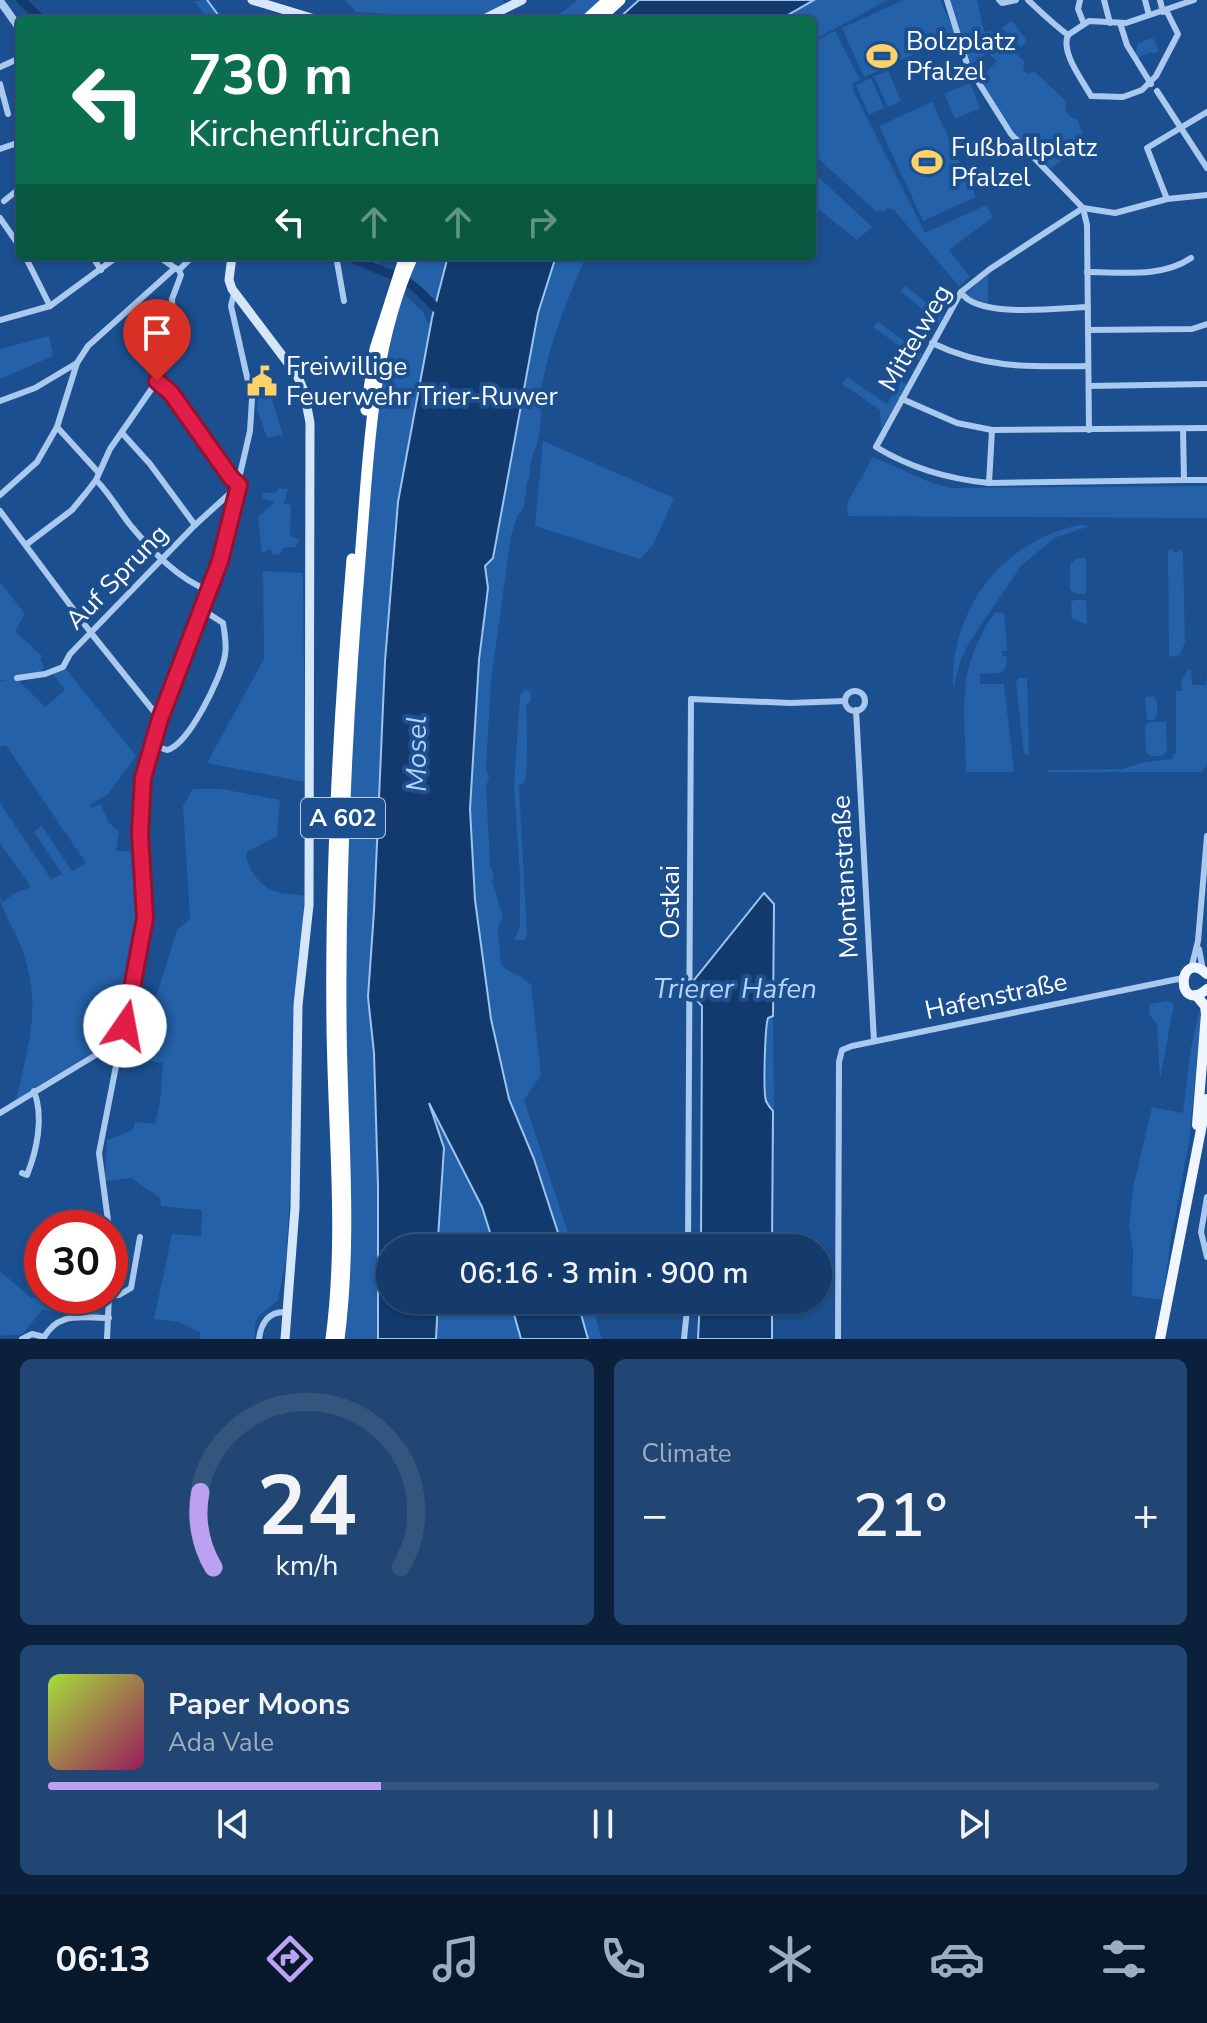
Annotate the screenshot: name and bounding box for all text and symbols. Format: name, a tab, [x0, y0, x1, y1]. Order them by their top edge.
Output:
place label: Bolzplatz Pfalzel	[906, 24, 1016, 89]
text: 730 m	[188, 37, 353, 114]
sports icon: Bolzplatz Pfalzel	[865, 39, 899, 73]
icon: left	[56, 48, 160, 152]
text: Kirchenflürchen	[188, 110, 440, 159]
place label: Fußballplatz Pfalzel	[951, 130, 1098, 195]
sports icon: Fußballplatz Pfalzel	[910, 145, 944, 179]
icon: left	[268, 200, 312, 244]
icon: ahead	[352, 200, 396, 244]
icon: ahead	[436, 200, 480, 244]
icon: right	[520, 200, 564, 244]
street label: Mittelweg	[870, 278, 960, 398]
pin	[123, 299, 191, 381]
icon: arrive	[135, 311, 179, 355]
place label: Freiwillige Feuerwehr Trier-Ruwer	[286, 349, 558, 414]
public building icon: Freiwillige Feuerwehr Trier-Ruwer	[245, 364, 279, 398]
street label: Auf Sprung	[58, 517, 176, 637]
water label: Mosel	[398, 716, 436, 792]
street label: Montanstraße	[823, 795, 867, 959]
road number: A 602	[301, 798, 385, 838]
street label: Ostkai	[653, 865, 688, 939]
street label: Hafenstraße	[922, 964, 1070, 1028]
water label: Trierer Hafen	[653, 970, 817, 1008]
position arrow	[83, 984, 167, 1068]
speed limit sign: 30	[24, 1210, 128, 1314]
text: 06:16 · 3 min · 900 m	[459, 1253, 749, 1294]
text: Climate	[642, 1436, 732, 1471]
text: 24	[257, 1450, 357, 1563]
text: 21°	[853, 1475, 948, 1557]
text: −	[642, 1486, 668, 1546]
text: +	[1133, 1486, 1159, 1546]
text: km/h	[275, 1546, 338, 1585]
text: Paper Moons	[168, 1684, 350, 1725]
text: Ada Vale	[168, 1725, 274, 1760]
icon: previous	[211, 1802, 255, 1846]
icon: pause	[581, 1802, 625, 1846]
icon: next	[952, 1802, 996, 1846]
icon: directions	[262, 1931, 318, 1987]
icon: music	[428, 1931, 484, 1987]
icon: phone	[595, 1931, 651, 1987]
icon: climate	[762, 1931, 818, 1987]
icon: car	[929, 1931, 985, 1987]
icon: filters	[1096, 1931, 1152, 1987]
text: 06:13	[55, 1935, 151, 1984]

